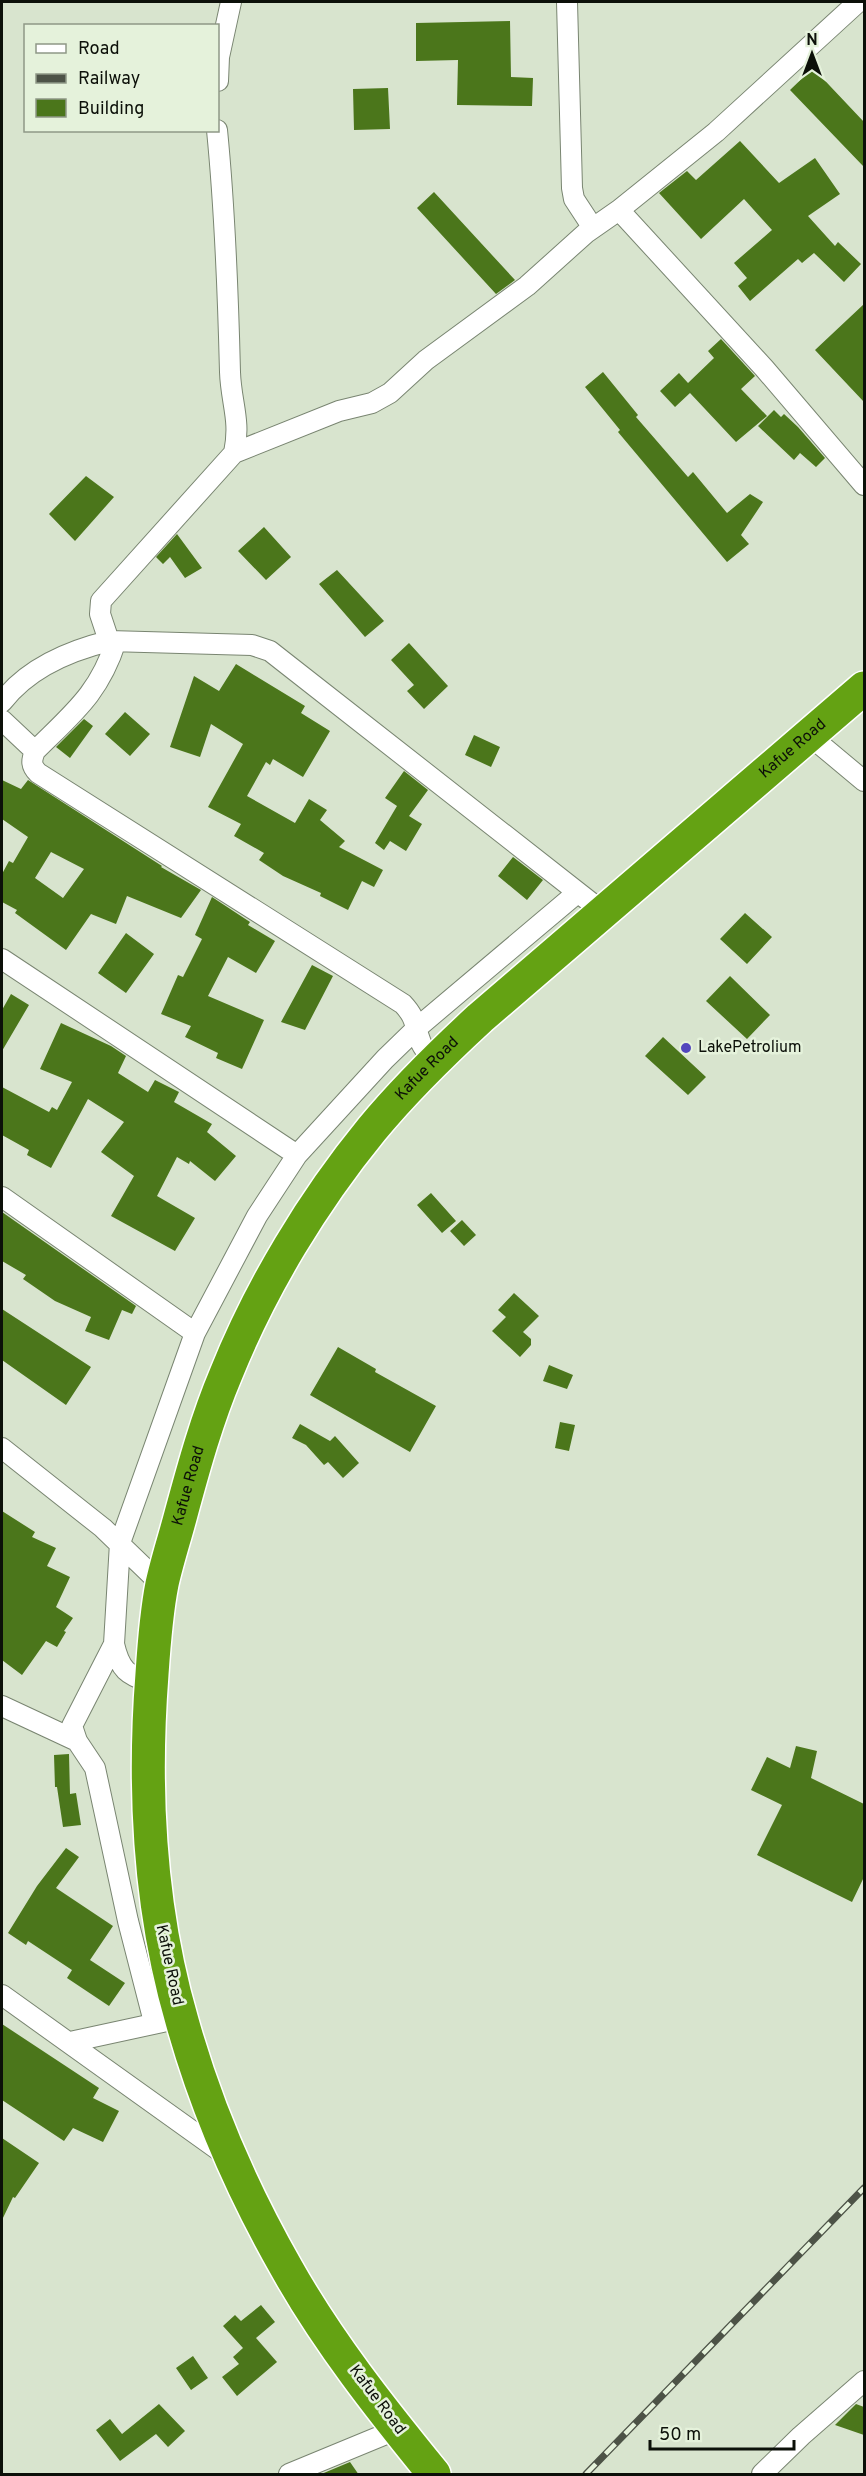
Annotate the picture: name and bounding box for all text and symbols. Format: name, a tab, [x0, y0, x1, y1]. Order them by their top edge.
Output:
legend	[24, 24, 219, 132]
north arrow	[782, 24, 842, 84]
text: N	[806, 31, 818, 51]
text: Road	[78, 38, 120, 61]
text: Railway	[78, 68, 140, 91]
text: Building	[78, 98, 144, 121]
street label: Kafue Road	[755, 715, 831, 783]
street label: Kafue Road	[391, 1033, 463, 1105]
place label: LakePetrolium	[698, 1038, 802, 1058]
marker: LakePetrolium	[679, 1041, 693, 1055]
street label: Kafue Road	[168, 1444, 210, 1528]
street label: Kafue Road	[151, 1923, 187, 2007]
street label: Kafue Road	[344, 2361, 410, 2439]
scale bar	[650, 2413, 794, 2451]
text: 50 m	[659, 2424, 701, 2447]

